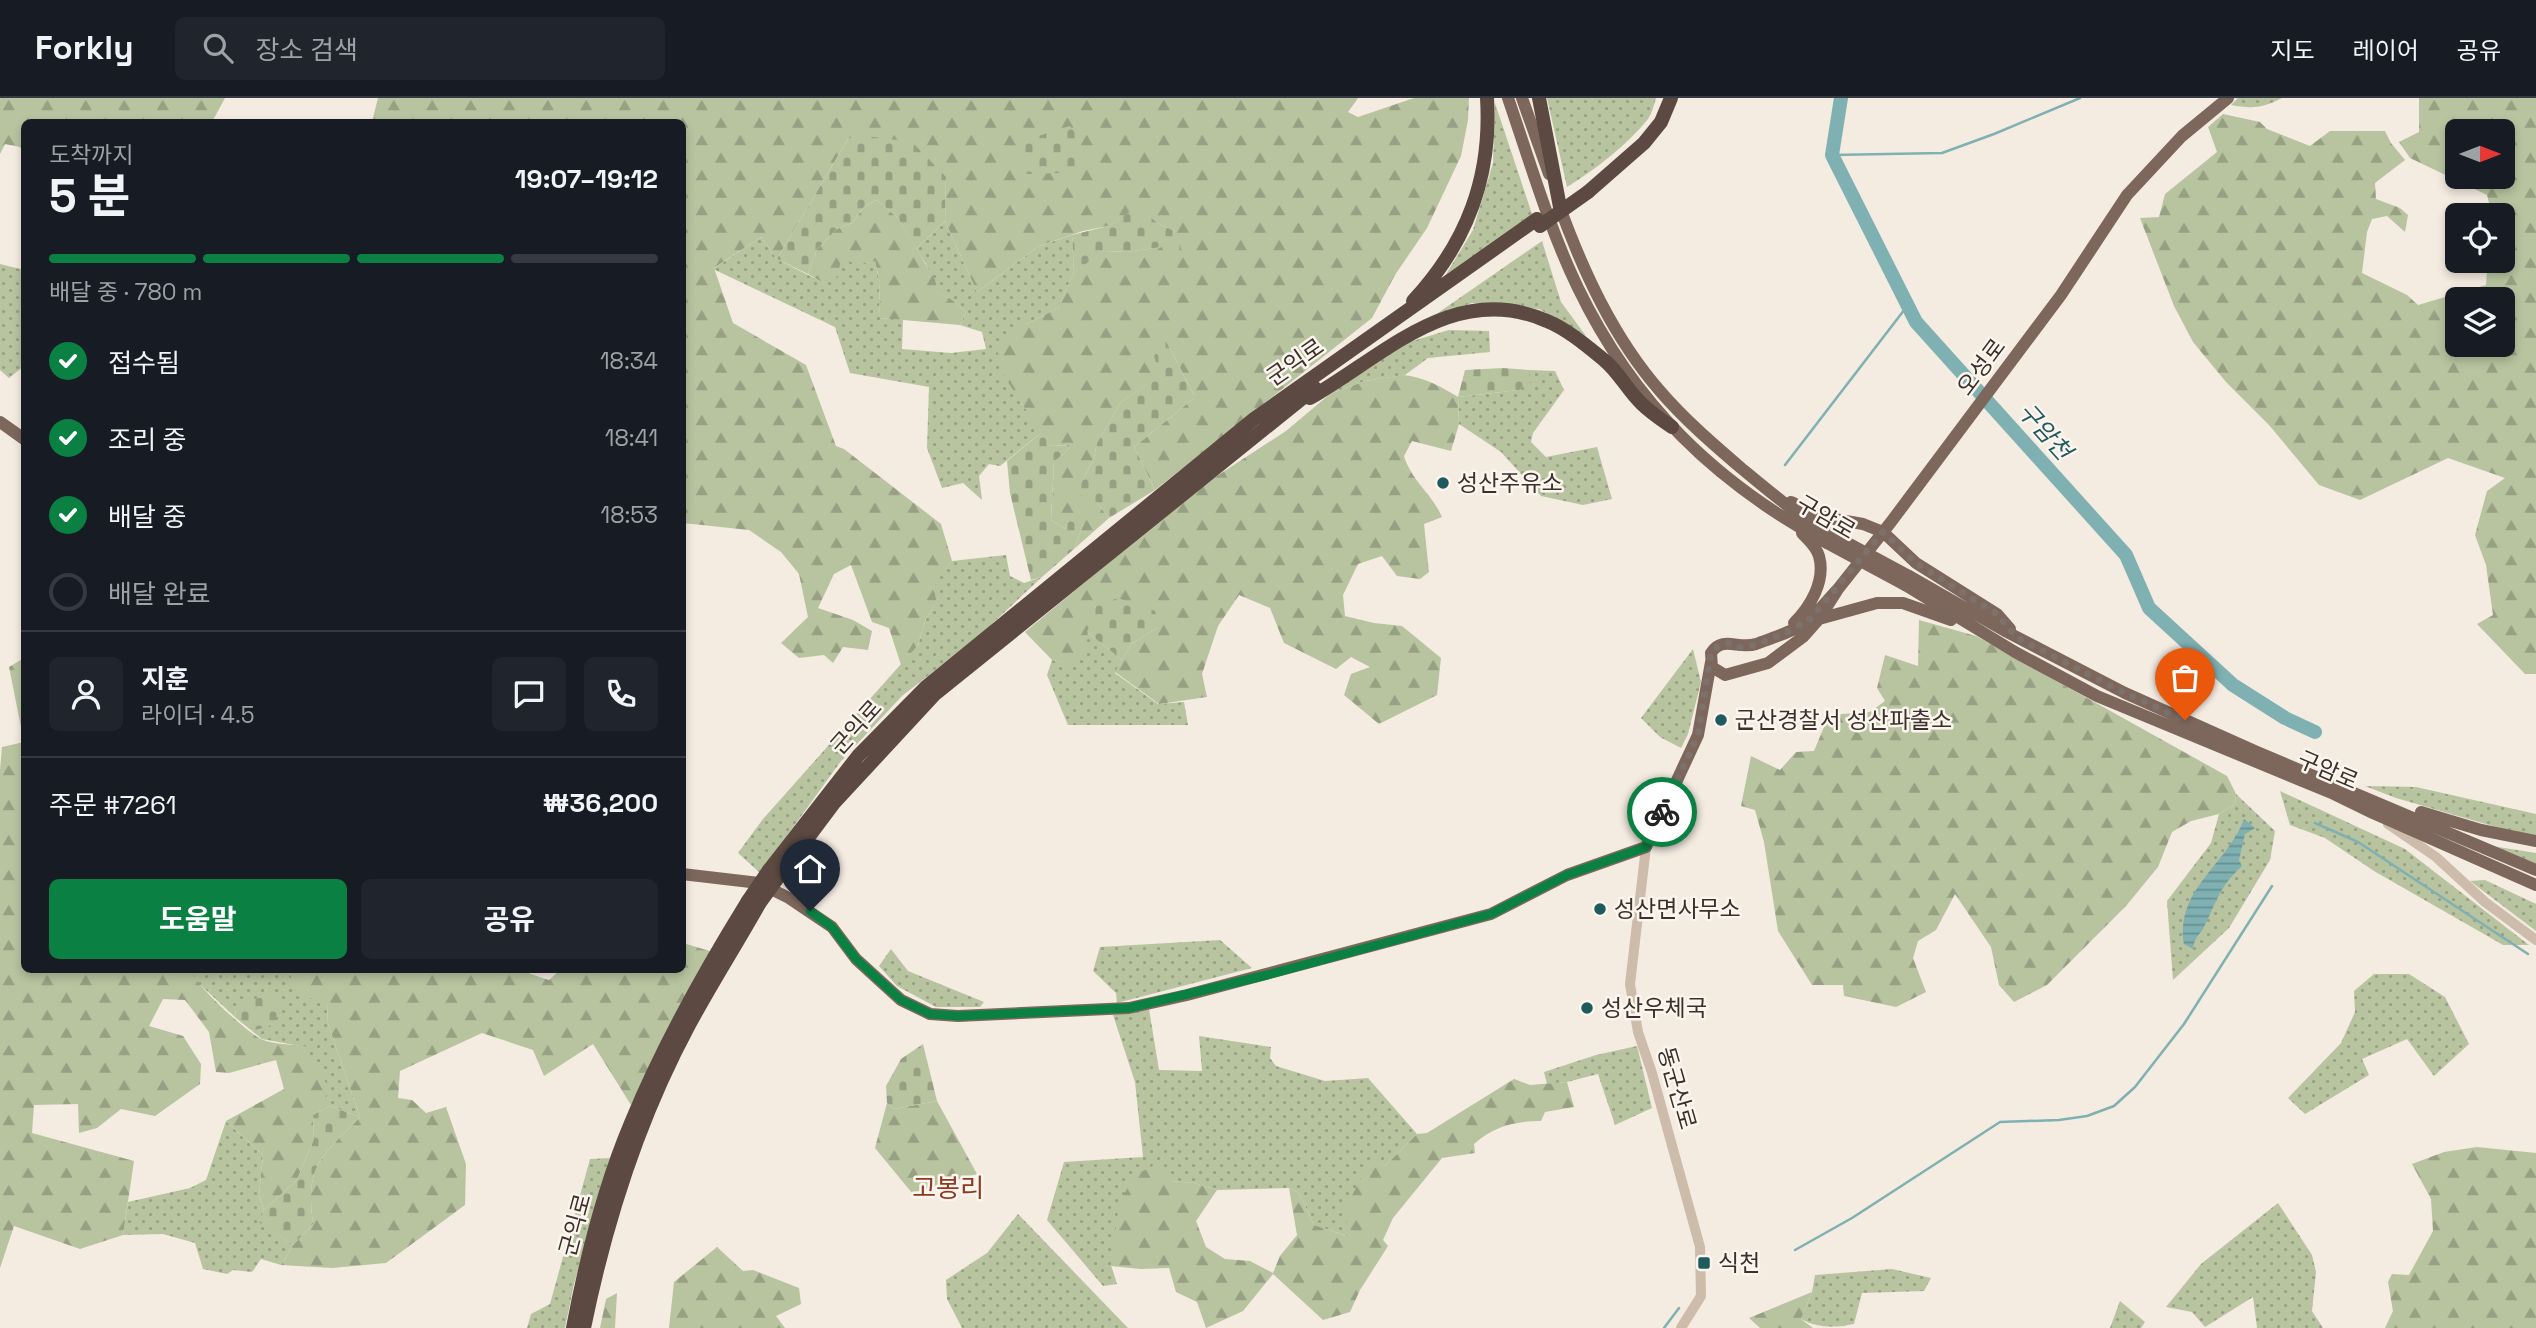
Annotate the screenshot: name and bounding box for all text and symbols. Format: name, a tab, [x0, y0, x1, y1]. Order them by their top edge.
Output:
search box	[175, 17, 665, 80]
text: Forkly	[35, 27, 133, 69]
icon: search	[199, 29, 237, 67]
text: 장소 검색	[255, 33, 358, 67]
text: 지도	[2270, 35, 2315, 66]
text: 레이어	[2353, 35, 2419, 66]
text: 공유	[2457, 35, 2501, 66]
north arrow	[2445, 119, 2515, 189]
map controls	[2445, 119, 2515, 357]
text: 도착까지	[49, 140, 134, 170]
text: 19:07–19:12	[515, 162, 658, 196]
text: 5 분	[49, 167, 131, 225]
button: locate	[2445, 203, 2515, 273]
text: 배달 중 · 780 m	[49, 277, 202, 307]
button: layers	[2445, 287, 2515, 357]
street label: 군익로	[1260, 332, 1330, 392]
street label: 오성로	[1950, 333, 2012, 401]
icon: check	[49, 342, 87, 380]
text: 접수됨	[108, 346, 180, 380]
text: 18:34	[600, 346, 658, 376]
water label: 구암천	[2011, 396, 2081, 468]
icon: check	[49, 419, 87, 457]
text: 조리 중	[108, 423, 186, 457]
text: 18:41	[605, 423, 658, 453]
place label: 성산주유소	[1457, 468, 1563, 498]
marker: 성산주유소	[1435, 475, 1451, 491]
street label: 구암로	[1791, 488, 1861, 546]
icon: check	[49, 496, 87, 534]
text: 배달 중	[108, 500, 186, 534]
text: 18:53	[601, 500, 658, 530]
text: 배달 완료	[108, 577, 210, 611]
pin	[2155, 648, 2215, 720]
button: person	[49, 657, 123, 731]
button: chat	[492, 657, 566, 731]
button: phone	[584, 657, 658, 731]
icon: bag	[2166, 659, 2204, 697]
text: 지훈	[141, 662, 189, 696]
street label: 군익로	[824, 693, 888, 761]
text: 라이더 · 4.5	[141, 700, 255, 730]
place label: 군산경찰서 성산파출소	[1735, 705, 1953, 735]
marker: 군산경찰서 성산파출소	[1713, 712, 1729, 728]
street label: 구암로	[2293, 744, 2363, 796]
courier	[1627, 777, 1697, 847]
text: ₩36,200	[543, 786, 658, 820]
text: 주문 #7261	[49, 788, 177, 822]
icon: bike	[1643, 793, 1681, 831]
pin	[780, 839, 840, 911]
icon: home	[791, 850, 829, 888]
button: 도움말	[49, 879, 347, 959]
button: 공유	[361, 879, 658, 959]
place label: 성산면사무소	[1614, 894, 1741, 924]
marker: 성산면사무소	[1592, 901, 1608, 917]
place label: 성산우체국	[1601, 993, 1707, 1023]
marker: 성산우체국	[1579, 1000, 1595, 1016]
street label: 동군산로	[1651, 1043, 1703, 1133]
district label: 고봉리	[912, 1171, 984, 1205]
street label: 군익로	[552, 1190, 598, 1260]
place label: 식천	[1718, 1248, 1760, 1278]
marker: 식천	[1696, 1255, 1712, 1271]

